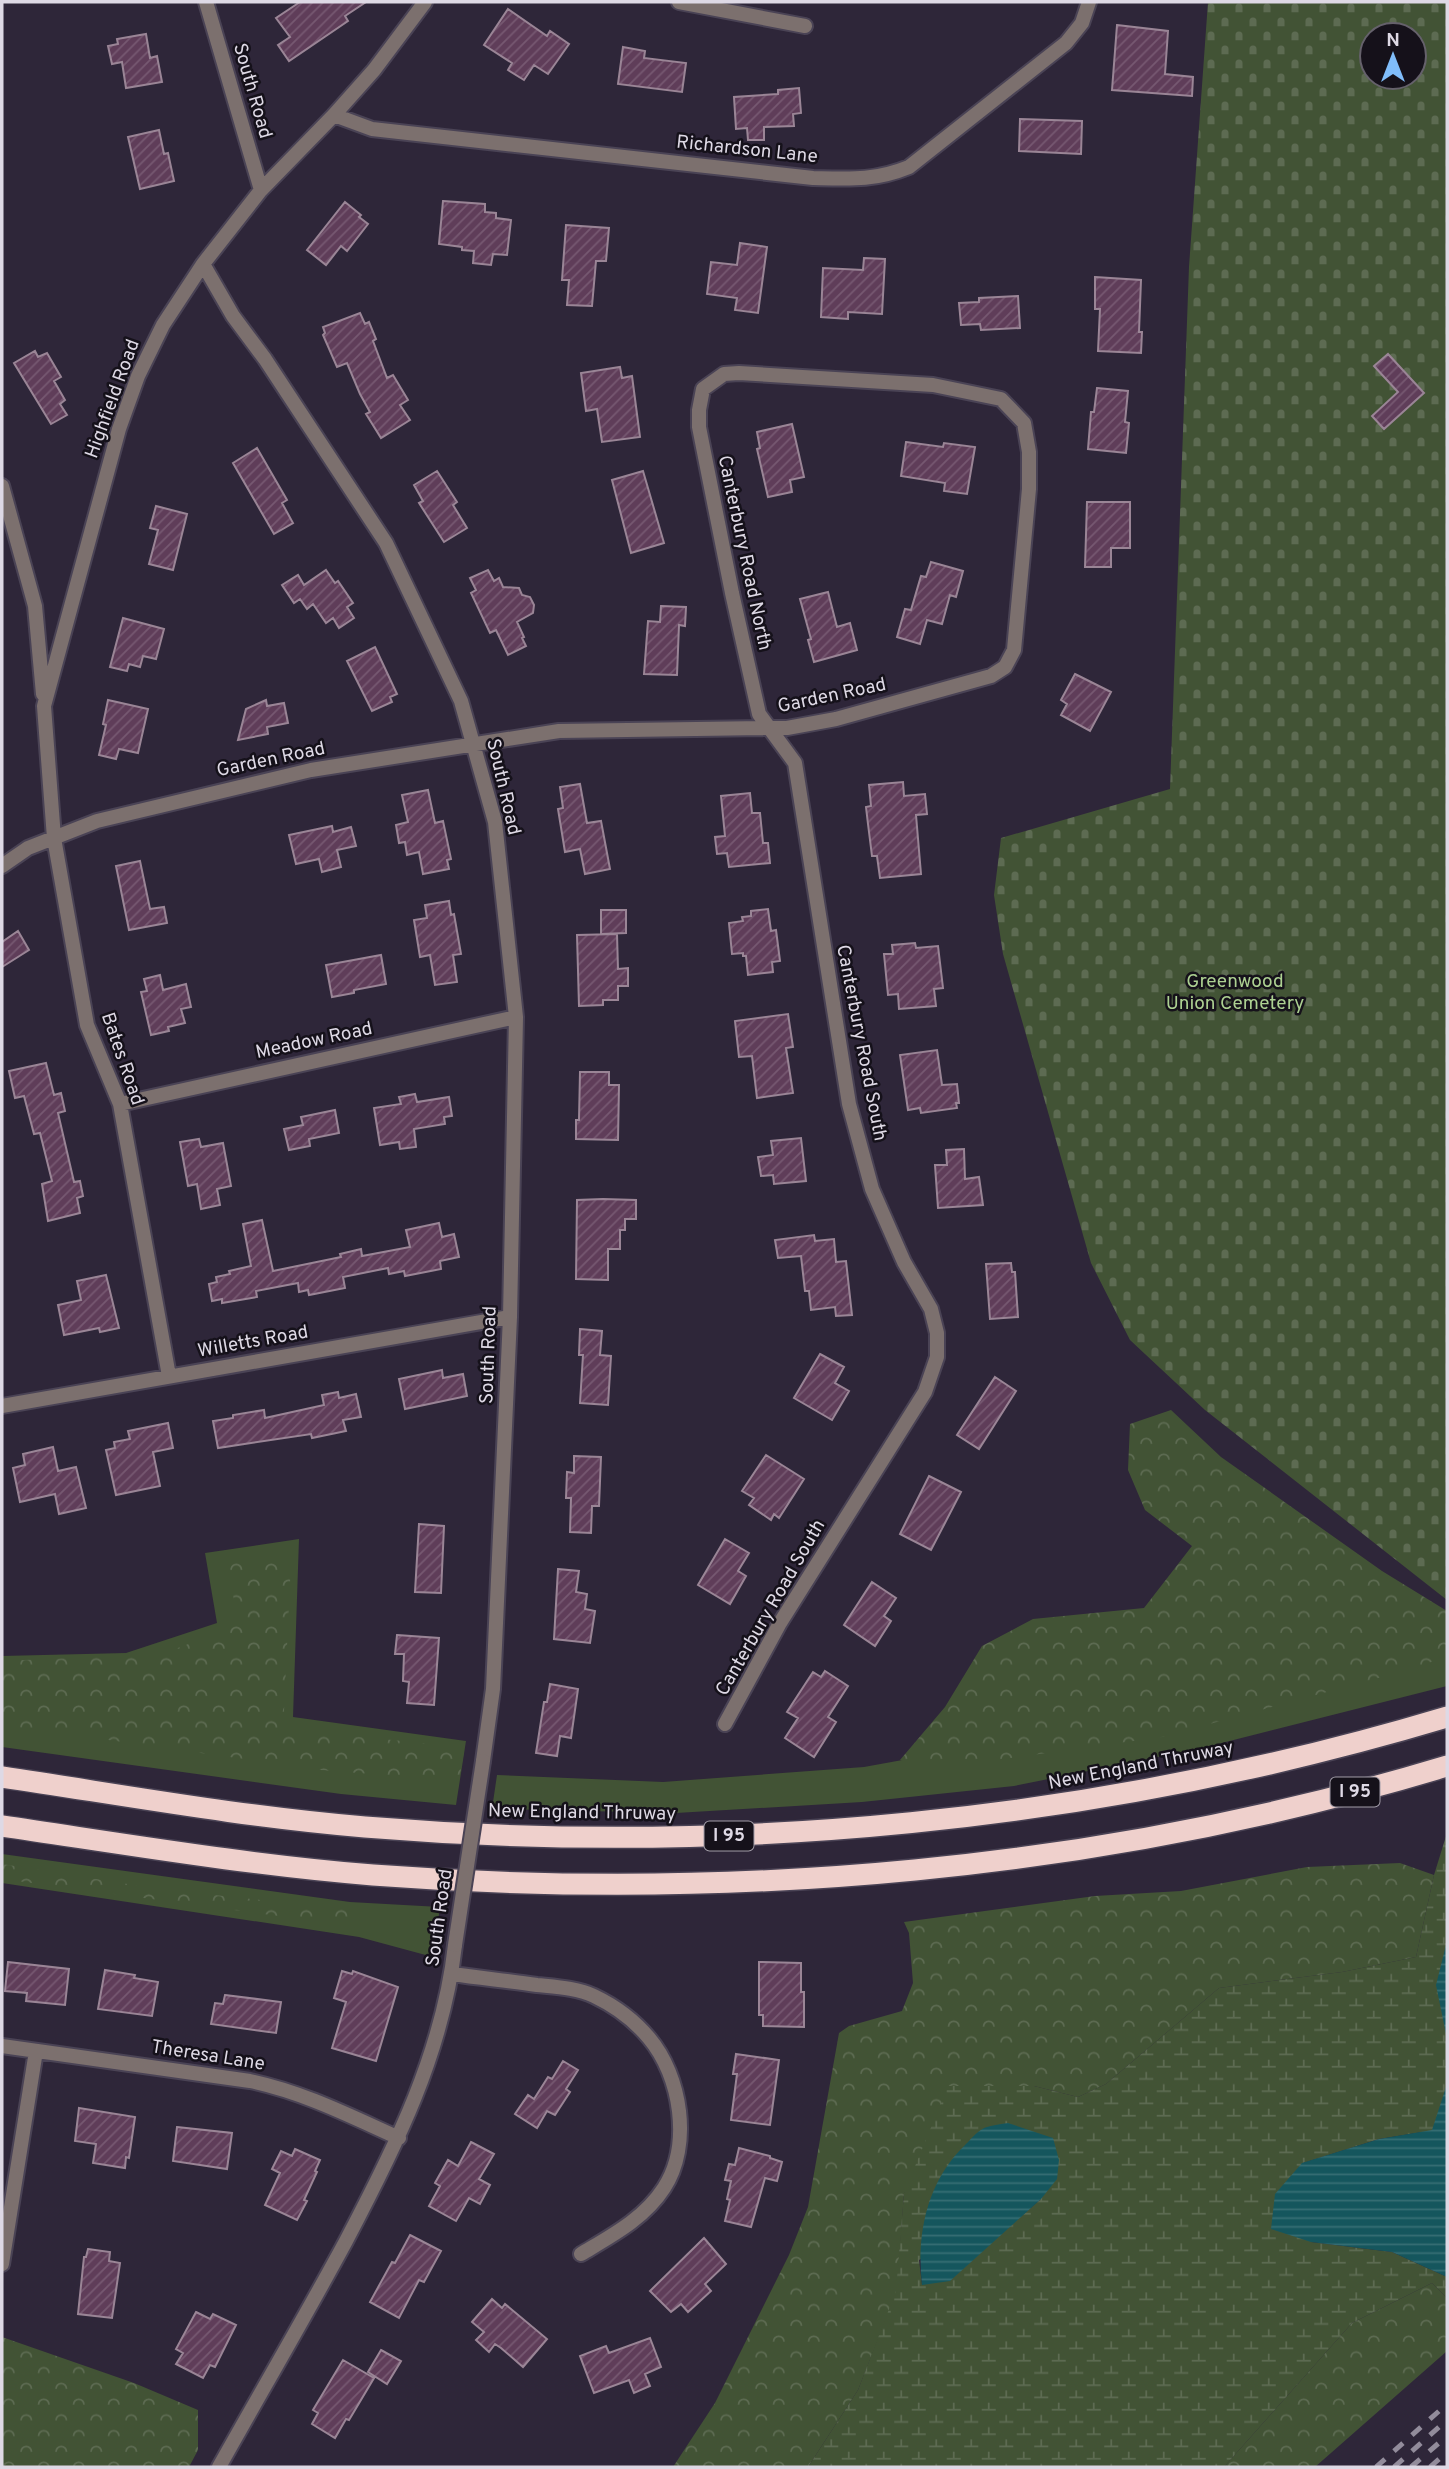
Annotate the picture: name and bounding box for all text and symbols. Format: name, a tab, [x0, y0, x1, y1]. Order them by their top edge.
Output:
north arrow	[1358, 21, 1428, 91]
text: N	[1386, 29, 1400, 53]
street label: South Road	[227, 40, 277, 142]
street label: Richardson Lane	[675, 131, 819, 169]
street label: Highfield Road	[80, 336, 146, 462]
street label: Canterbury Road North	[712, 453, 776, 653]
street label: Garden Road	[775, 673, 889, 719]
street label: South Road	[480, 736, 526, 838]
street label: Garden Road	[214, 737, 328, 783]
street label: Canterbury Road South	[830, 943, 892, 1143]
park label: Greenwood Union Cemetery	[1166, 970, 1304, 1016]
street label: Bates Road	[95, 1009, 149, 1109]
street label: Meadow Road	[253, 1017, 375, 1065]
street label: South Road	[475, 1305, 503, 1405]
street label: Willetts Road	[196, 1320, 310, 1364]
street label: Canterbury Road South	[711, 1516, 831, 1700]
street label: New England Thruway	[1046, 1736, 1236, 1796]
road number: I 95	[1330, 1778, 1380, 1806]
street label: New England Thruway	[488, 1799, 676, 1827]
road number: I 95	[704, 1822, 754, 1850]
street label: South Road	[421, 1868, 459, 1968]
street label: Theresa Lane	[149, 2035, 267, 2077]

